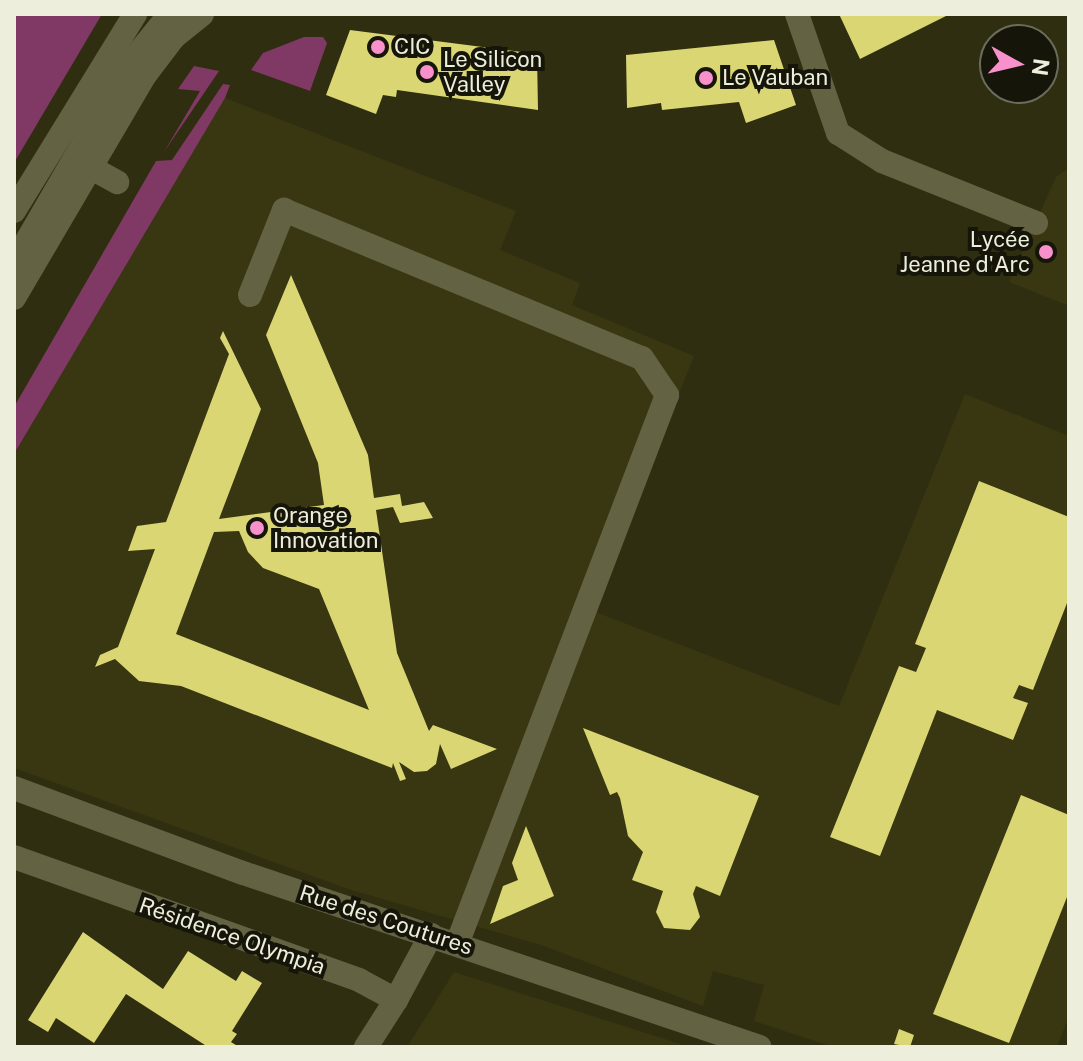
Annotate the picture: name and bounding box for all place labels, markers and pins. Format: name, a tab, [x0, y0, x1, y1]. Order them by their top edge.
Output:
place label: CIC	[394, 34, 431, 60]
marker: CIC	[369, 38, 387, 56]
place label: Le Silicon Valley	[443, 46, 542, 98]
marker: Le Silicon Valley	[418, 63, 436, 81]
place label: Le Vauban	[722, 65, 829, 91]
marker: Le Vauban	[697, 69, 715, 87]
place label: Lycée Jeanne d'Arc	[899, 226, 1030, 278]
marker: Lycée Jeanne d'Arc	[1037, 243, 1055, 261]
place label: Orange Innovation	[273, 502, 378, 554]
marker: Orange Innovation	[248, 519, 266, 537]

